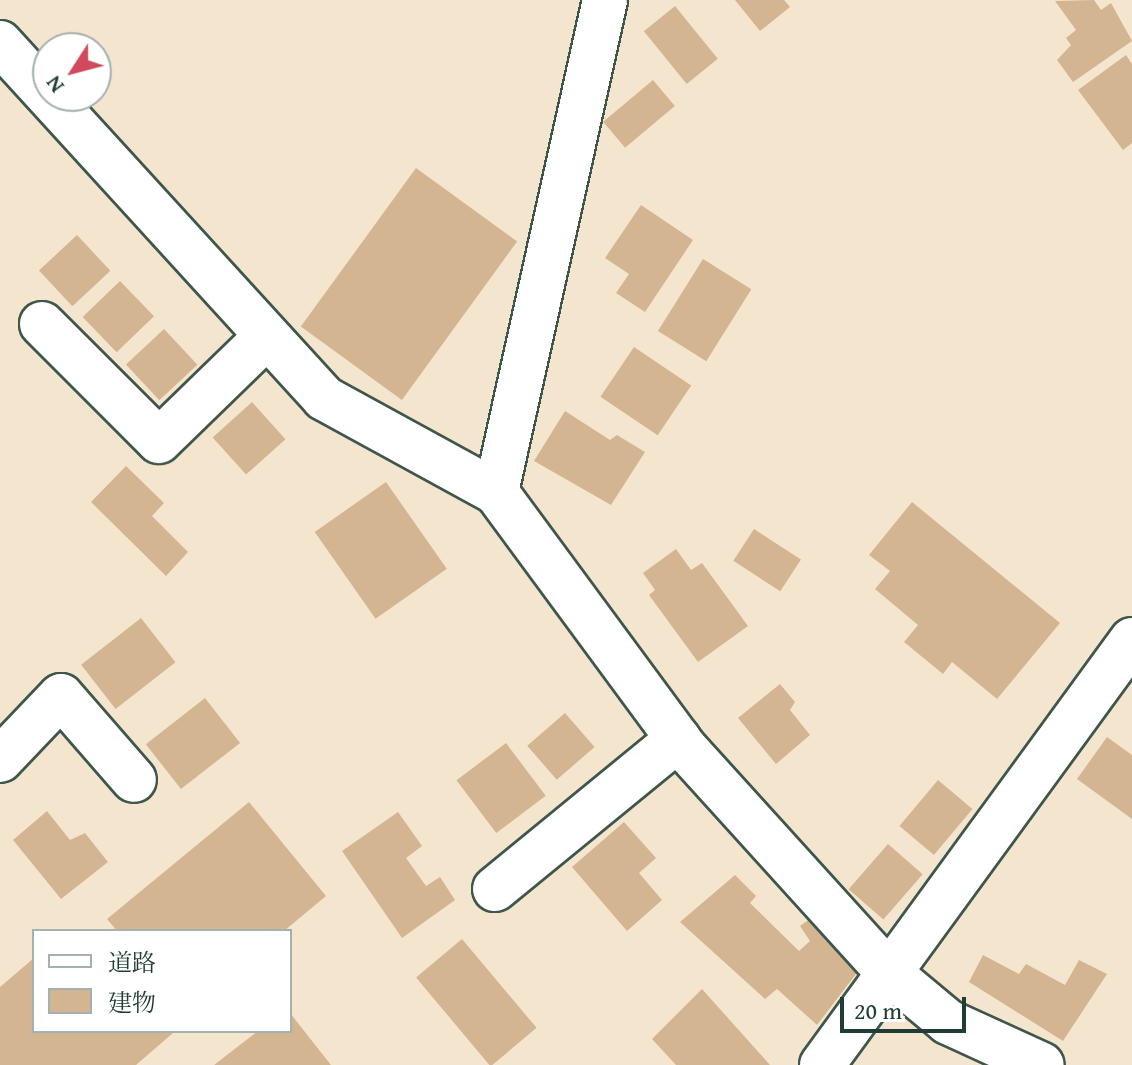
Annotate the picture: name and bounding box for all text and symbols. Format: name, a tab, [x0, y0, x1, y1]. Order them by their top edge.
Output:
north arrow	[32, 32, 112, 112]
text: N	[37, 70, 71, 100]
legend	[32, 929, 292, 1033]
text: 道路	[108, 945, 156, 980]
scale bar	[844, 981, 970, 1031]
text: 建物	[108, 985, 156, 1020]
text: 20 m	[854, 993, 902, 1028]

